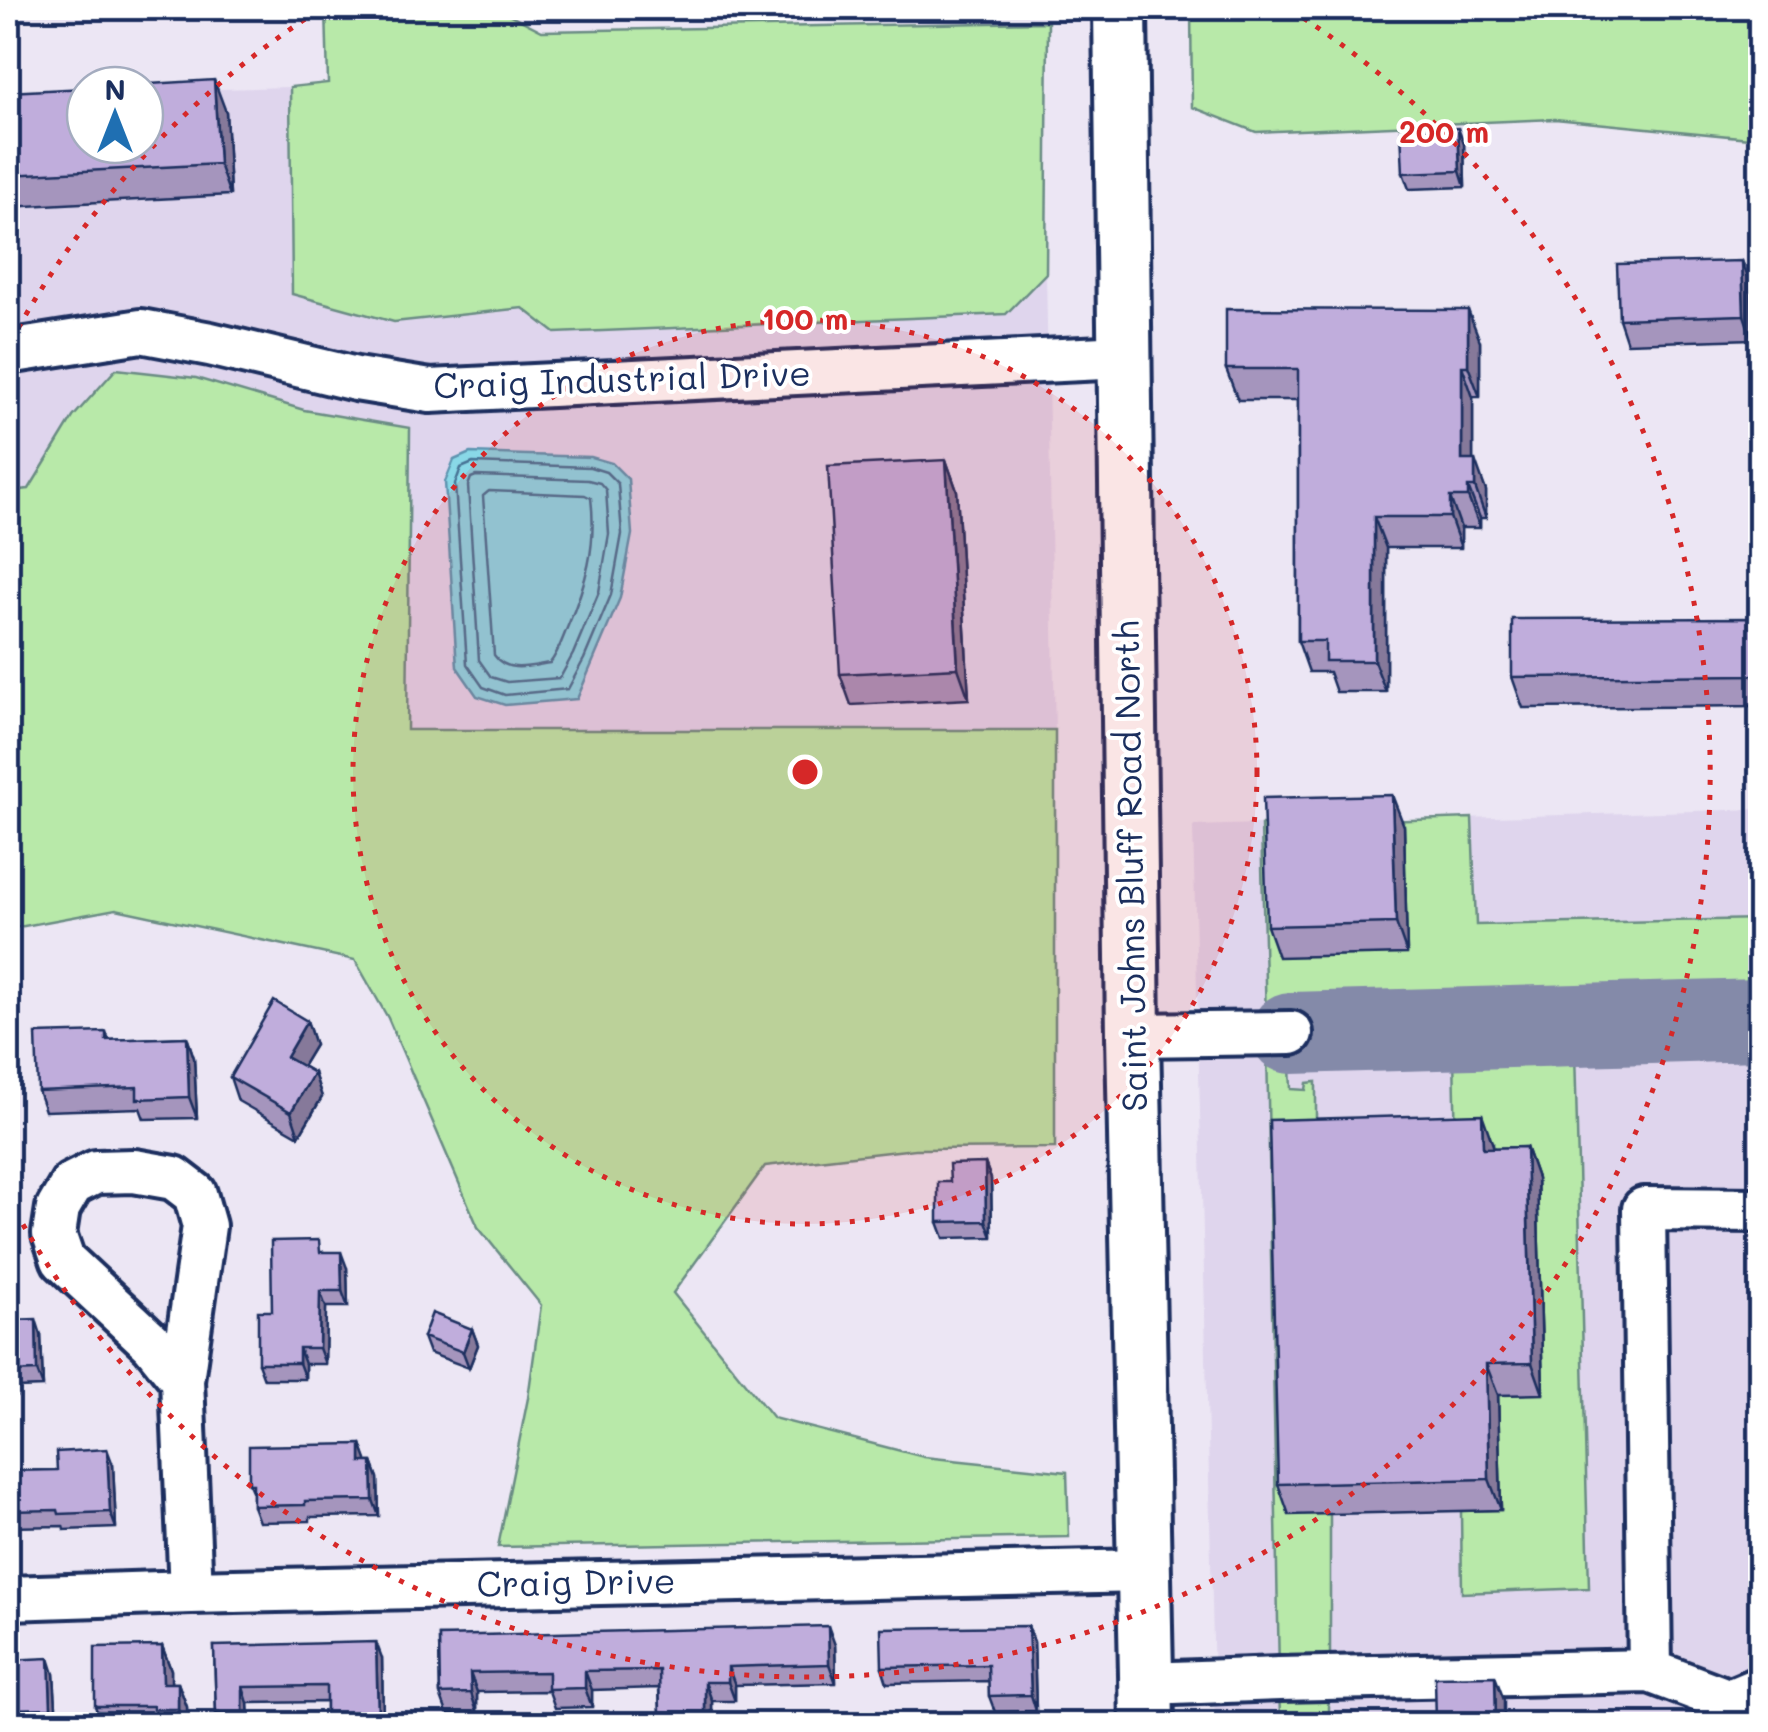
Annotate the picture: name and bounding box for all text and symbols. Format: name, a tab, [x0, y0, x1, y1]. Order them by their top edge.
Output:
north arrow	[65, 65, 165, 165]
text: N	[104, 71, 126, 107]
text: 200 m	[1399, 111, 1489, 151]
text: 100 m	[762, 298, 848, 338]
street label: Craig Industrial Drive	[432, 348, 811, 408]
street label: Saint Johns Bluff Road North	[1102, 620, 1156, 1112]
centre of rings	[787, 754, 823, 790]
street label: Craig Drive	[476, 1556, 676, 1606]

